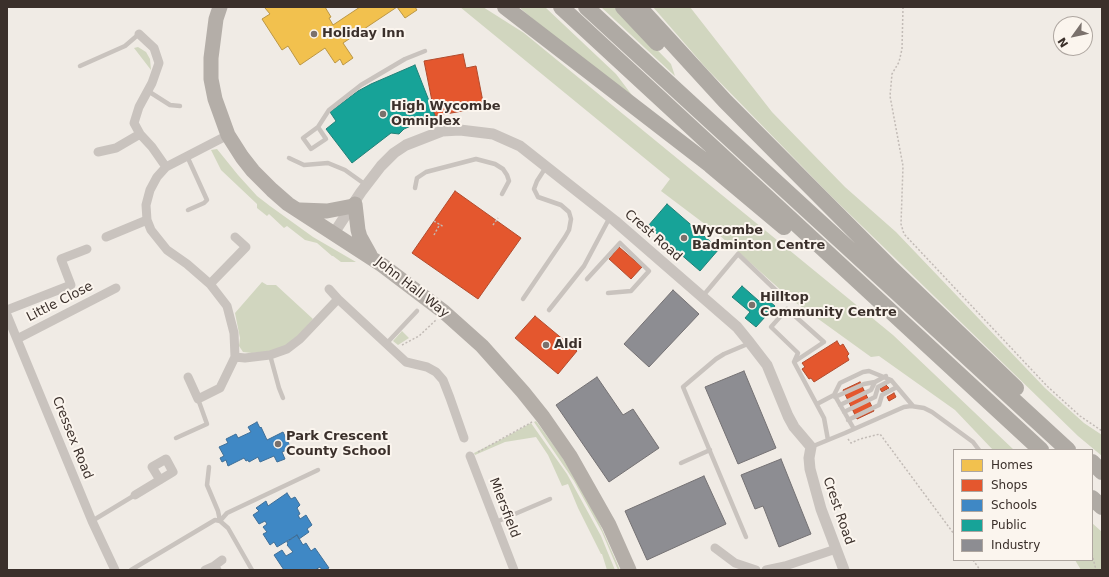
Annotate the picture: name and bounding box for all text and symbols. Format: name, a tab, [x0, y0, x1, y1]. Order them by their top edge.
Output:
north arrow	[1053, 16, 1093, 56]
place label: Holiday Inn	[322, 26, 405, 42]
marker: Holiday Inn	[309, 29, 319, 39]
text: N	[1055, 35, 1071, 50]
place label: High Wycombe Omniplex	[391, 99, 501, 130]
marker: High Wycombe Omniplex	[378, 109, 388, 119]
street label: Crest Road	[621, 207, 685, 265]
place label: Wycombe Badminton Centre	[692, 223, 825, 254]
marker: Wycombe Badminton Centre	[679, 233, 689, 243]
street label: John Hall Way	[372, 254, 452, 322]
street label: Little Close	[24, 279, 96, 325]
place label: Hilltop Community Centre	[760, 290, 897, 321]
marker: Hilltop Community Centre	[747, 300, 757, 310]
place label: Aldi	[554, 337, 582, 353]
marker: Aldi	[541, 340, 551, 350]
street label: Cressex Road	[48, 394, 96, 482]
place label: Park Crescent County School	[286, 429, 391, 460]
marker: Park Crescent County School	[273, 439, 283, 449]
legend	[953, 449, 1093, 561]
text: Homes	[991, 458, 1033, 472]
street label: Crest Road	[819, 475, 857, 547]
street label: Miersfield	[485, 476, 523, 540]
text: Shops	[991, 478, 1027, 492]
text: Schools	[991, 498, 1037, 512]
text: Public	[991, 518, 1027, 532]
text: Industry	[991, 538, 1040, 552]

